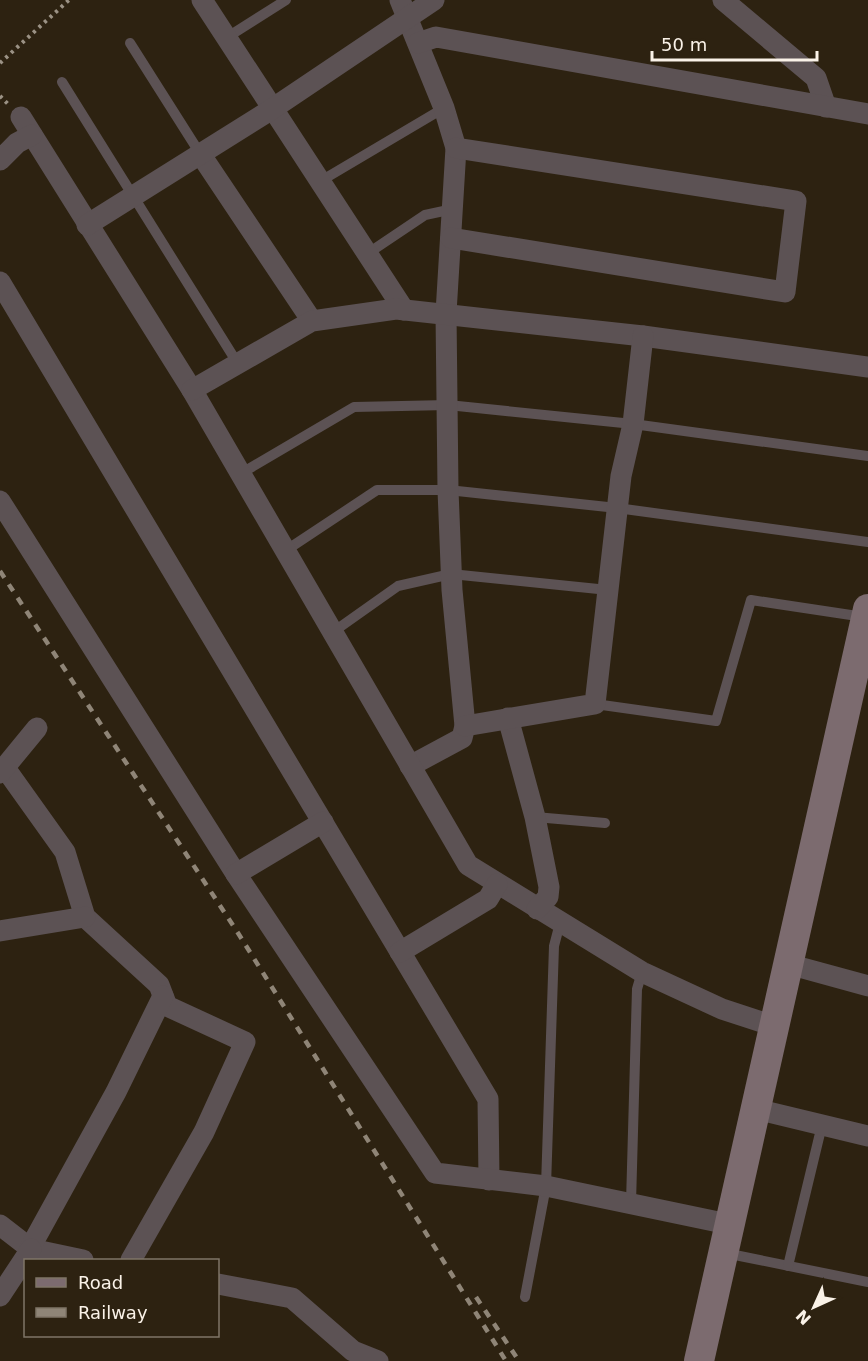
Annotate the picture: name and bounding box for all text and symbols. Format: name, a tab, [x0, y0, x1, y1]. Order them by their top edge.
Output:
scale bar	[652, 24, 817, 62]
text: 50 m	[661, 34, 707, 55]
legend	[24, 1259, 219, 1337]
text: Road	[78, 1272, 123, 1293]
north arrow	[784, 1277, 844, 1337]
text: Railway	[78, 1302, 148, 1323]
text: N	[792, 1306, 815, 1329]

